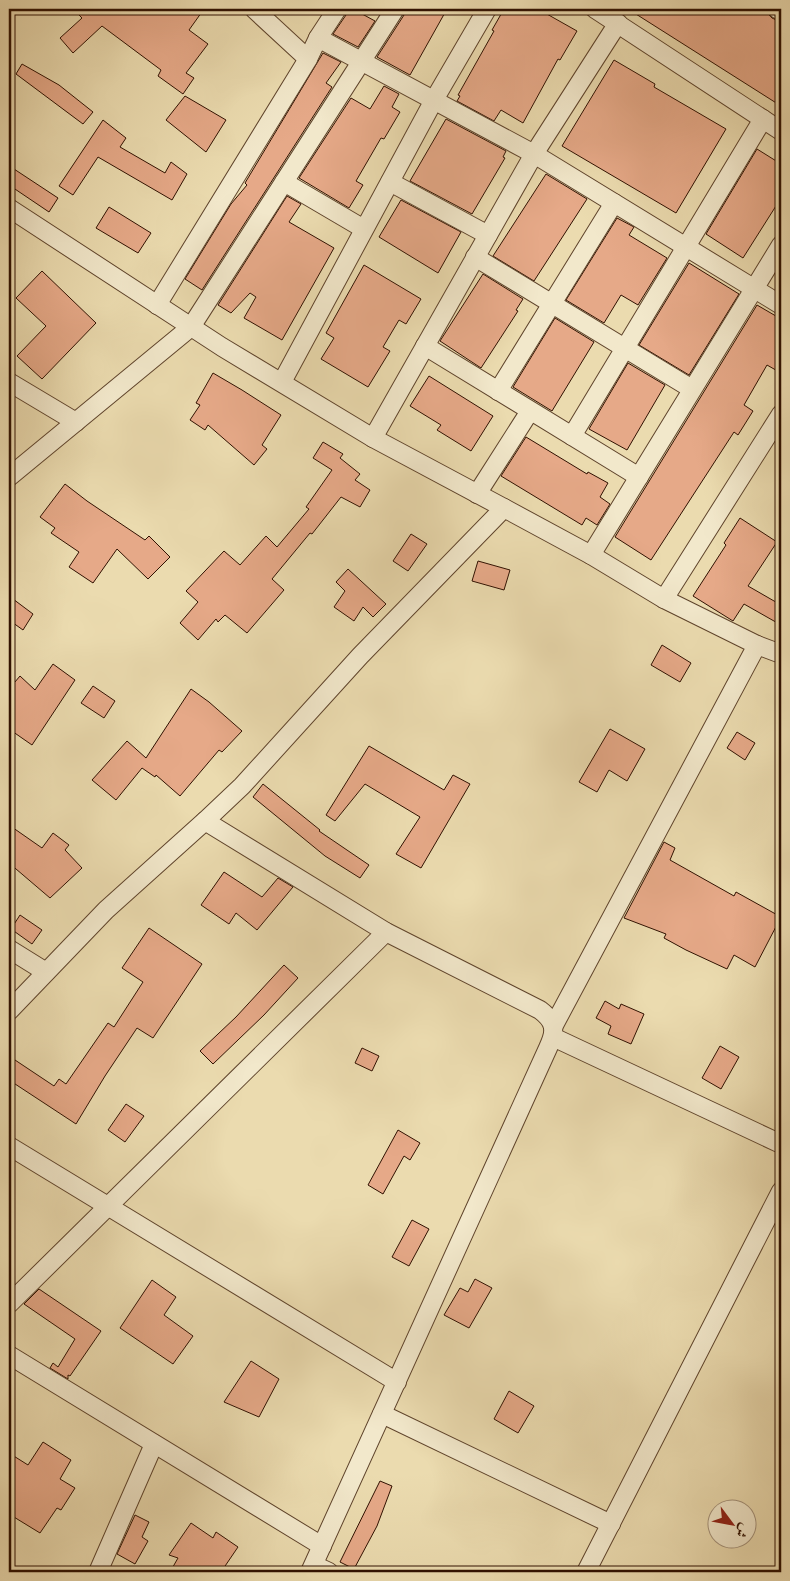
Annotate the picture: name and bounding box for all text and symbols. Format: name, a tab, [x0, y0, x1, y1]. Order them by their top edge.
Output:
north arrow	[708, 1498, 758, 1548]
text: ش	[729, 1519, 753, 1541]

